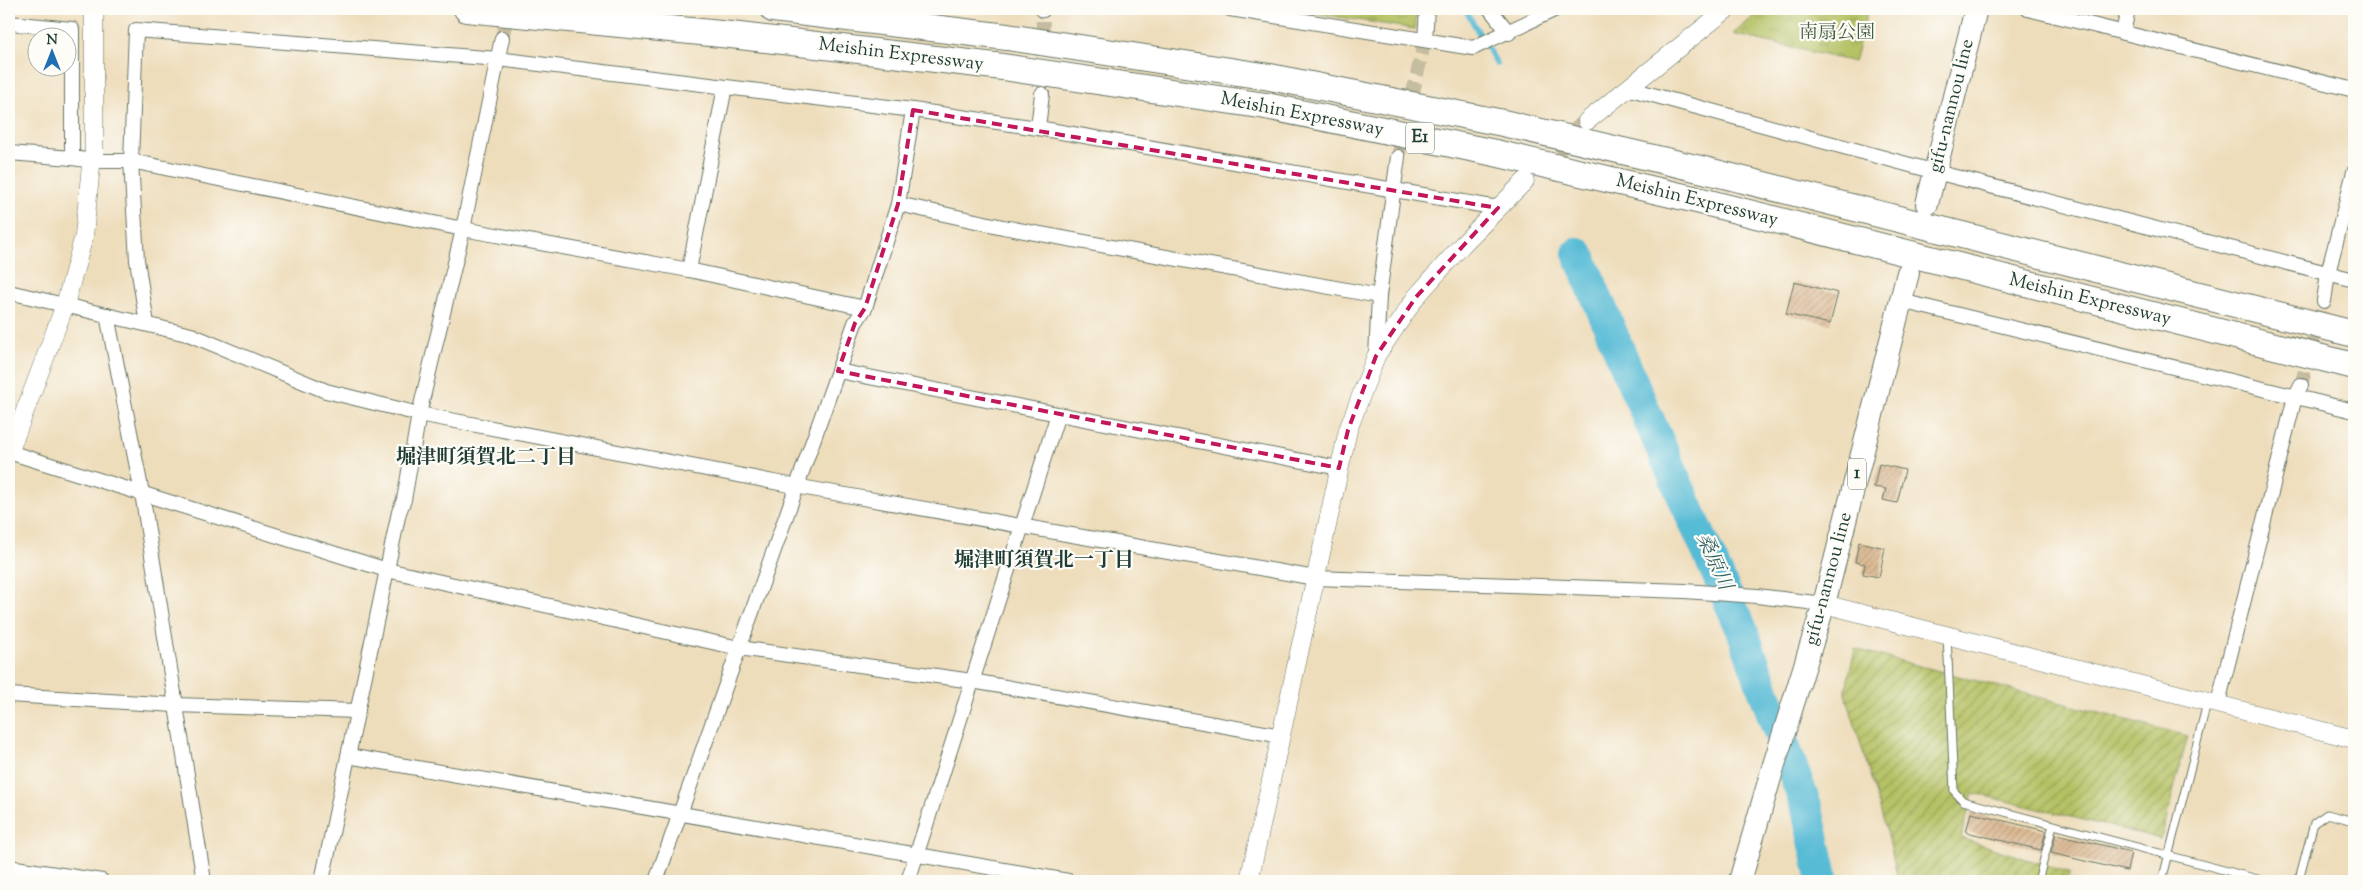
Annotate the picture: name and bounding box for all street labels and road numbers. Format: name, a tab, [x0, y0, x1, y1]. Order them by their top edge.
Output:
street label: Meishin Expressway	[817, 31, 986, 79]
street label: gifu-nannou line	[1922, 36, 1982, 176]
street label: Meishin Expressway	[1218, 86, 1387, 144]
road number: E1	[1406, 122, 1434, 154]
street label: Meishin Expressway	[1613, 168, 1781, 234]
street label: Meishin Expressway	[2006, 267, 2174, 333]
road number: 1	[1848, 458, 1866, 489]
street label: gifu-nannou line	[1798, 509, 1860, 649]

